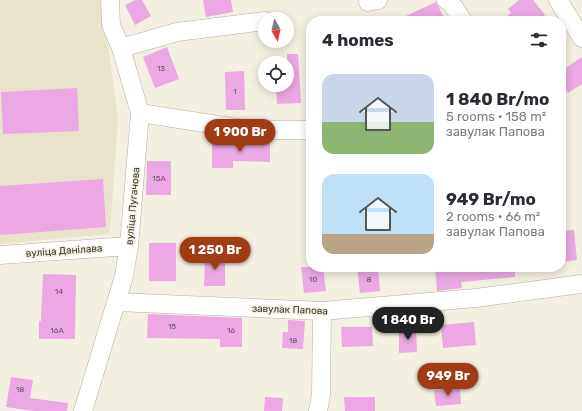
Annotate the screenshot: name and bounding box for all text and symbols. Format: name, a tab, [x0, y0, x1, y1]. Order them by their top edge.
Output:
north arrow	[258, 12, 294, 48]
map controls	[258, 12, 294, 92]
icon: filters	[528, 29, 550, 51]
text: 4 homes	[322, 30, 394, 50]
button: locate	[258, 56, 294, 92]
house number: 13	[157, 64, 165, 73]
house number: 1	[233, 87, 237, 96]
text: 1 840 Br/mo	[446, 89, 550, 109]
icon: home	[354, 90, 402, 138]
text: 5 rooms · 158 m²	[446, 109, 546, 124]
pin: 1 900 Br	[199, 119, 281, 153]
text: 1 900 Br	[213, 124, 267, 139]
text: завулак Папова	[446, 124, 545, 139]
street label: вуліца Пугачова	[124, 167, 142, 245]
house number: 15А	[152, 174, 166, 183]
text: 949 Br/mo	[446, 189, 536, 209]
icon: home	[354, 190, 402, 238]
text: 2 rooms · 66 m²	[446, 209, 540, 224]
text: завулак Папова	[446, 224, 545, 239]
pin: 1 250 Br	[174, 237, 256, 271]
street label: вуліца Данілава	[25, 242, 103, 260]
text: 1 250 Br	[189, 242, 241, 257]
house number: 10	[309, 275, 317, 284]
house number: 8	[366, 275, 372, 284]
house number: 14	[55, 287, 63, 296]
street label: завулак Папова	[252, 303, 328, 317]
pin: 1 840 Br	[367, 307, 449, 341]
text: 1 840 Br	[381, 312, 435, 327]
house number: 15	[168, 322, 176, 331]
house number: 16А	[50, 326, 64, 335]
house number: 16	[227, 326, 235, 335]
house number: 18	[289, 336, 297, 345]
pin: 949 Br	[415, 363, 481, 397]
text: 949 Br	[426, 368, 470, 383]
house number: 18	[16, 385, 24, 394]

